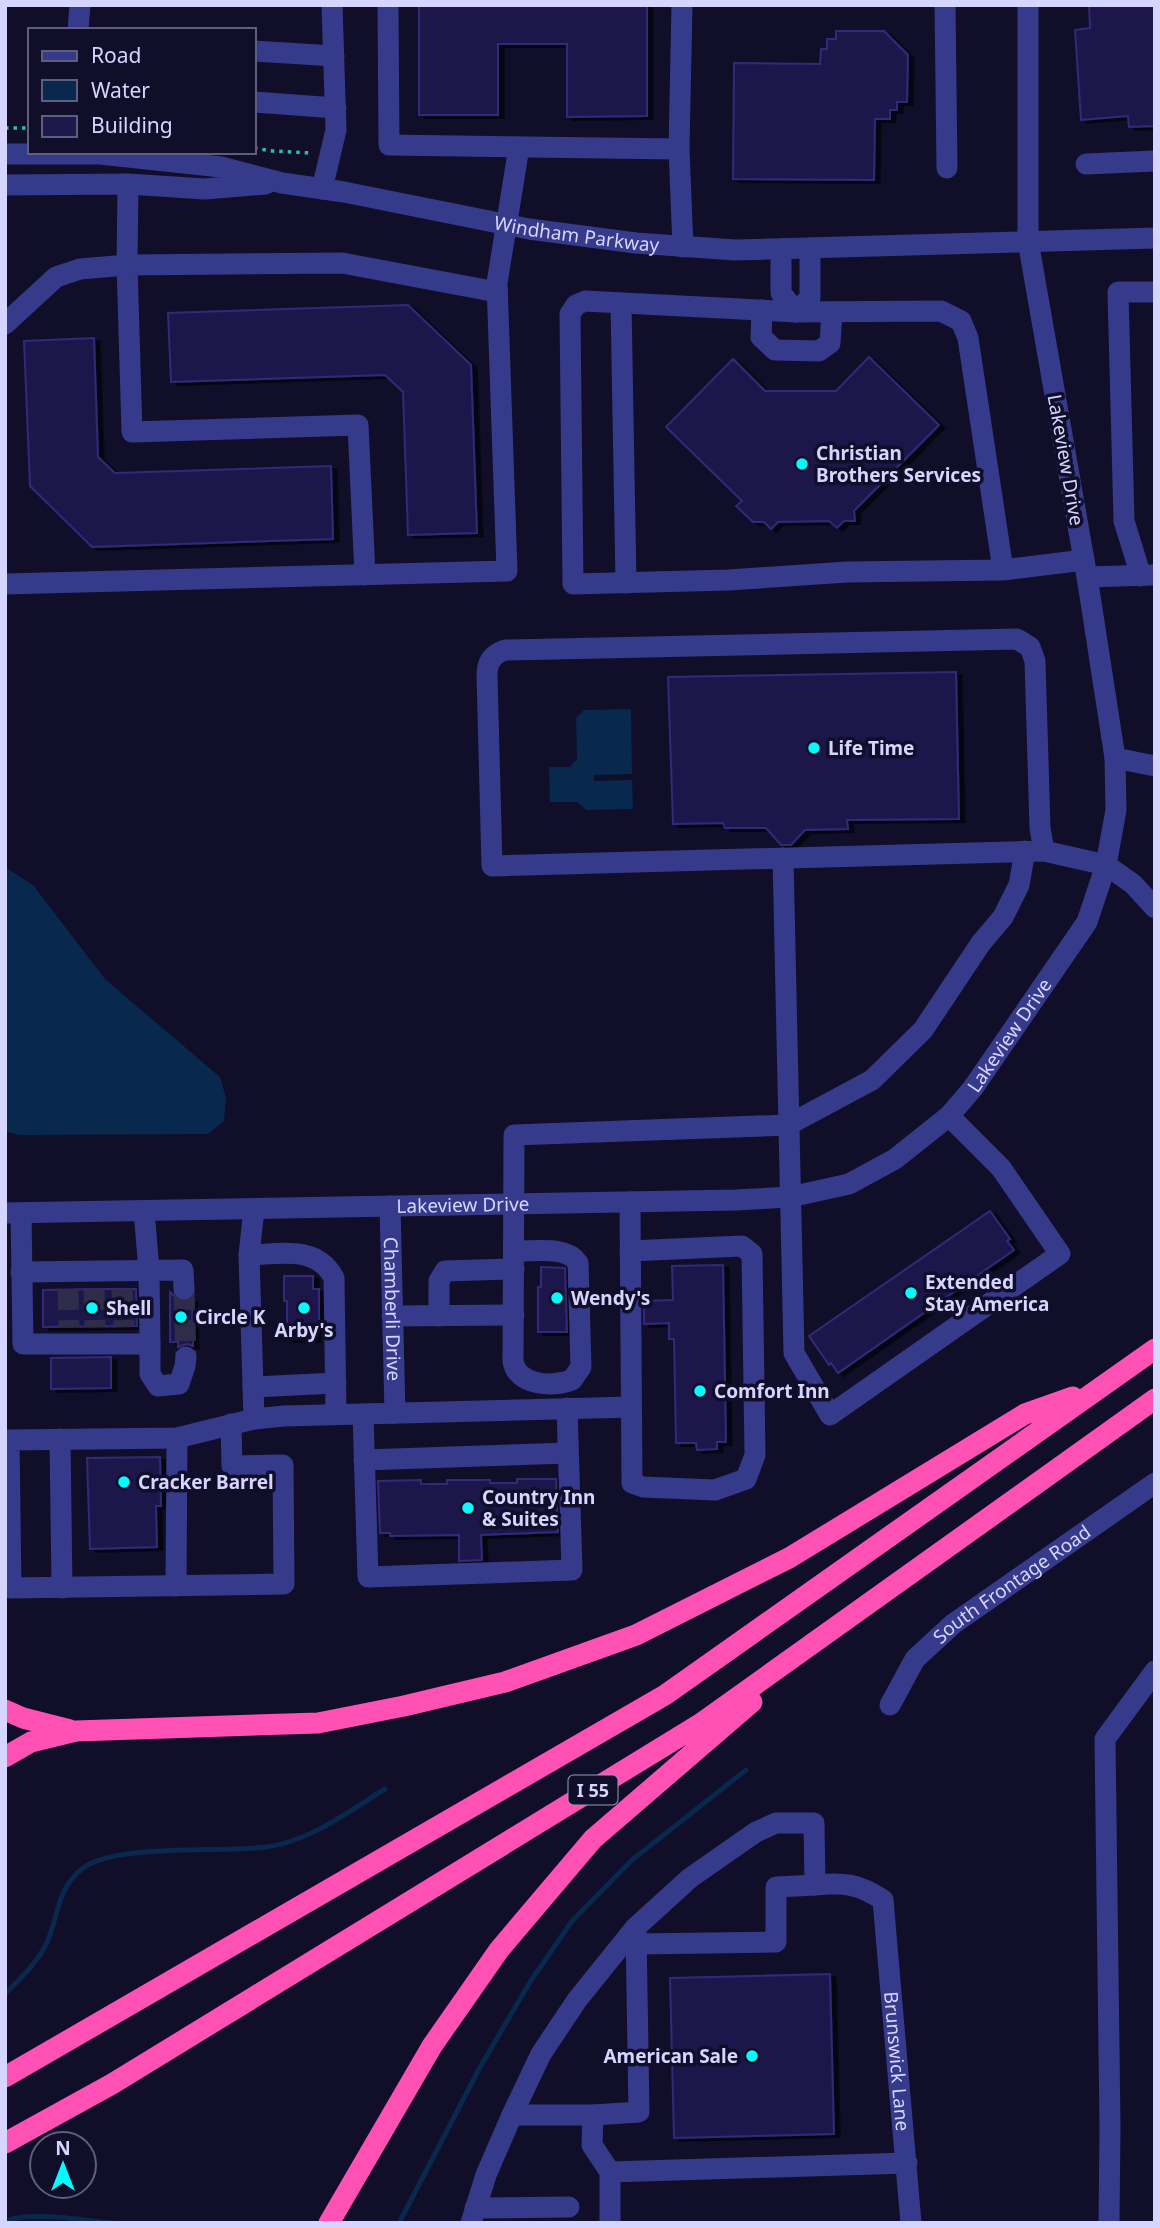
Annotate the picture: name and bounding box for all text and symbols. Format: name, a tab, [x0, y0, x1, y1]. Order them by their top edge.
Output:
legend	[28, 28, 256, 154]
text: Road	[91, 41, 141, 69]
text: Water	[91, 76, 150, 104]
text: Building	[91, 111, 173, 139]
street label: Windham Parkway	[492, 209, 660, 258]
street label: Lakeview Drive	[1042, 392, 1090, 528]
place label: Christian Brothers Services	[816, 440, 981, 488]
marker: Christian Brothers Services	[794, 456, 810, 472]
place label: Life Time	[828, 735, 914, 761]
marker: Life Time	[806, 740, 822, 756]
street label: Lakeview Drive	[961, 973, 1058, 1097]
street label: Lakeview Drive	[396, 1191, 530, 1219]
street label: Chamberli Drive	[378, 1237, 407, 1381]
place label: Extended Stay America	[925, 1269, 1049, 1317]
place label: Wendy's	[571, 1285, 650, 1311]
marker: Extended Stay America	[903, 1285, 919, 1301]
marker: Wendy's	[549, 1290, 565, 1306]
place label: Shell	[106, 1295, 152, 1321]
marker: Shell	[84, 1300, 100, 1316]
marker: Arby's	[296, 1300, 312, 1316]
place label: Circle K	[195, 1304, 266, 1330]
marker: Circle K	[173, 1309, 189, 1325]
place label: Arby's	[275, 1317, 333, 1343]
place label: Comfort Inn	[714, 1378, 830, 1404]
marker: Comfort Inn	[692, 1383, 708, 1399]
place label: Cracker Barrel	[138, 1469, 274, 1495]
marker: Cracker Barrel	[116, 1474, 132, 1490]
place label: Country Inn & Suites	[482, 1484, 595, 1532]
marker: Country Inn & Suites	[460, 1500, 476, 1516]
street label: South Frontage Road	[927, 1519, 1096, 1649]
road number: I 55	[568, 1776, 618, 1804]
street label: Brunswick Lane	[878, 1990, 916, 2132]
place label: American Sale	[603, 2043, 738, 2069]
marker: American Sale	[744, 2048, 760, 2064]
north arrow	[28, 2130, 98, 2200]
text: N	[55, 2135, 71, 2161]

